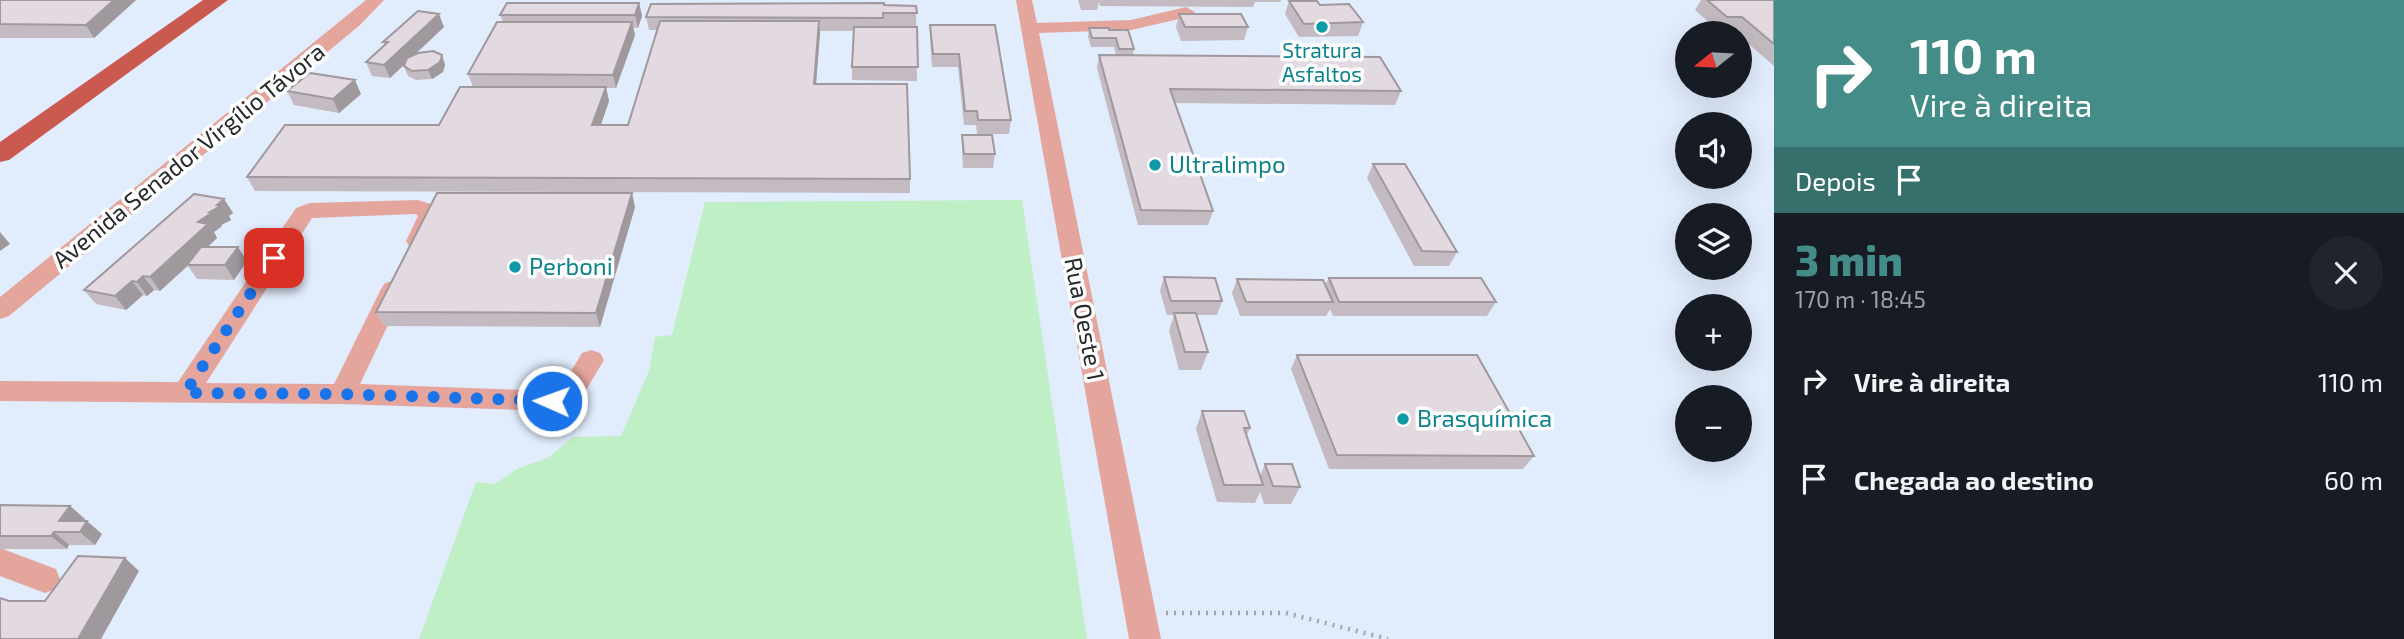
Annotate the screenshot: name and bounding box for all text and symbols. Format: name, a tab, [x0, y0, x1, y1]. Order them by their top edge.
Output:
marker: Stratura Asfaltos	[1314, 19, 1330, 35]
north arrow	[1675, 21, 1752, 98]
map controls	[1675, 21, 1752, 462]
text: 110 m	[1910, 25, 2037, 84]
icon: right	[1795, 28, 1886, 119]
street label: Avenida Senador Virgílio Távora	[46, 36, 330, 274]
place label: Stratura Asfaltos	[1282, 37, 1362, 86]
text: Vire à direita	[1910, 85, 2092, 123]
button: sound	[1675, 112, 1752, 189]
place label: Ultralimpo	[1169, 149, 1286, 178]
marker: Ultralimpo	[1147, 157, 1163, 173]
icon: arrive	[1890, 161, 1928, 199]
text: Depois	[1795, 165, 1876, 196]
button: layers	[1675, 203, 1752, 280]
pin	[244, 228, 304, 288]
text: 3 min	[1795, 234, 1903, 284]
button: close	[2309, 236, 2383, 310]
icon: arrive	[255, 239, 293, 277]
place label: Perboni	[529, 251, 613, 280]
street label: Rua Oeste 1	[1059, 255, 1112, 383]
marker: Perboni	[507, 259, 523, 275]
text: 170 m · 18:45	[1795, 285, 1926, 313]
button: +	[1675, 294, 1752, 371]
icon: right	[1795, 362, 1833, 400]
position arrow	[515, 364, 589, 438]
text: Vire à direita	[1854, 366, 2010, 397]
text: 110 m	[2318, 366, 2383, 397]
button: −	[1675, 385, 1752, 462]
place label: Brasquímica	[1417, 403, 1552, 432]
marker: Brasquímica	[1395, 411, 1411, 427]
icon: arrive	[1795, 460, 1833, 498]
text: Chegada ao destino	[1854, 464, 2094, 495]
text: 60 m	[2324, 464, 2383, 495]

